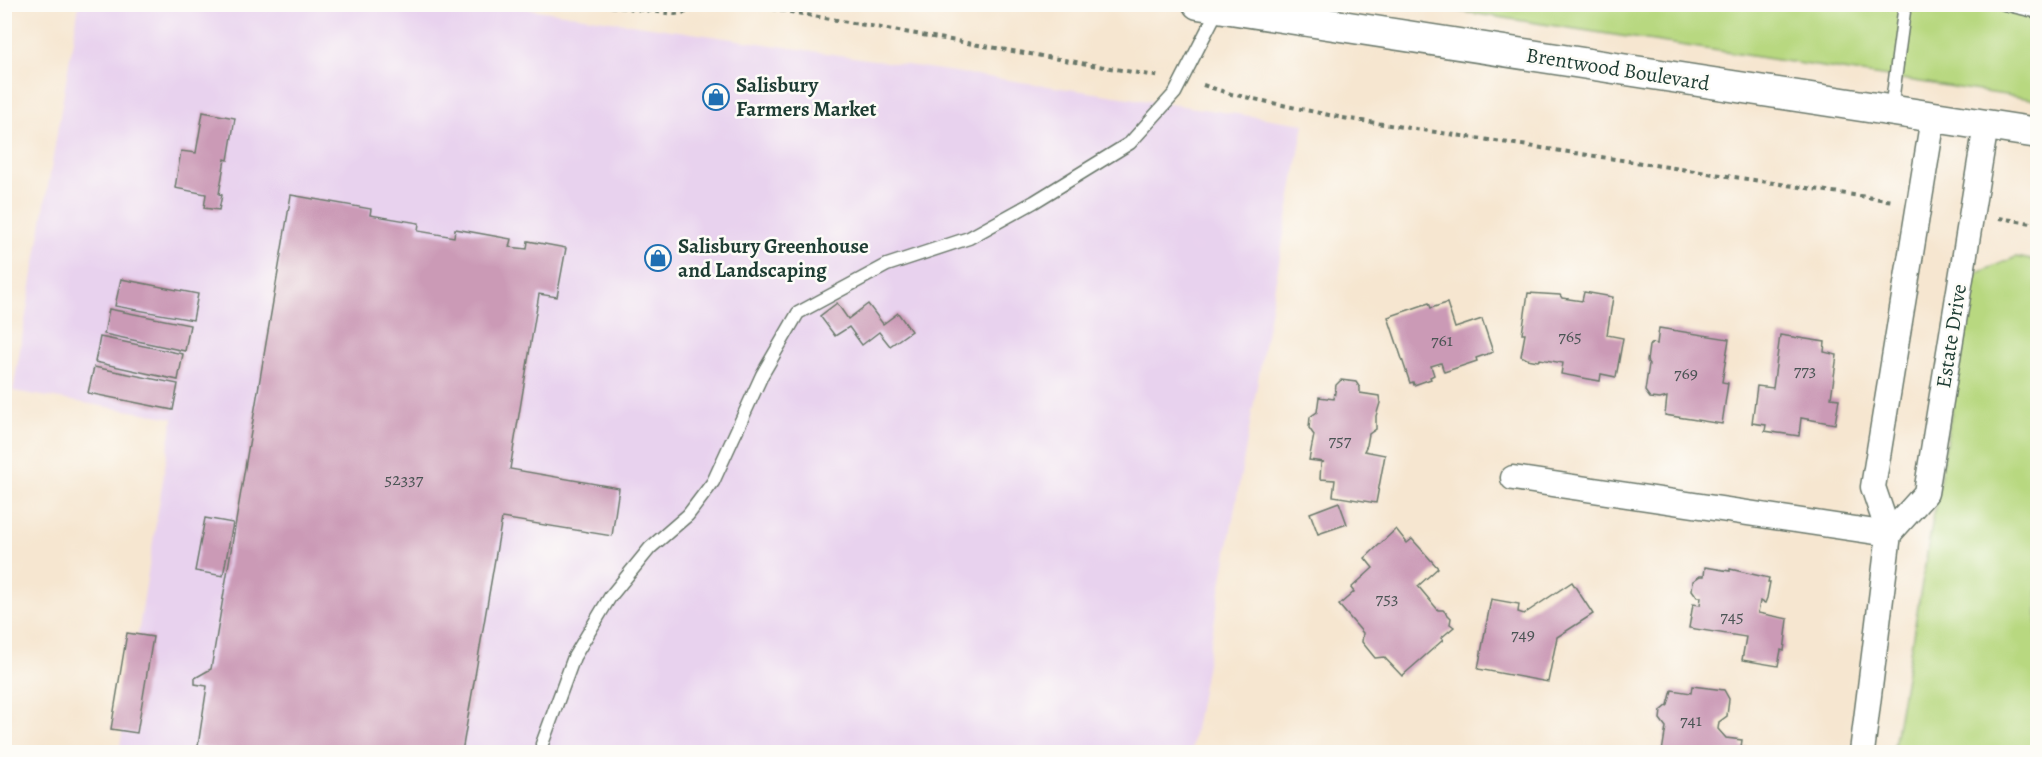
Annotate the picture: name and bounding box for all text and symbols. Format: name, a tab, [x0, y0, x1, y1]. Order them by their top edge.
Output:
street label: Brentwood Boulevard	[1524, 41, 1712, 97]
place label: Salisbury Farmers Market	[736, 71, 876, 123]
shop icon: Salisbury Farmers Market	[701, 82, 731, 112]
place label: Salisbury Greenhouse and Landscaping	[678, 232, 869, 284]
shop icon: Salisbury Greenhouse and Landscaping	[643, 243, 673, 273]
street label: Estate Drive	[1929, 282, 1973, 390]
house number: 765	[1558, 324, 1582, 348]
house number: 761	[1431, 328, 1453, 352]
house number: 773	[1794, 358, 1816, 382]
house number: 769	[1674, 361, 1698, 385]
house number: 757	[1329, 428, 1352, 452]
house number: 52337	[385, 467, 424, 491]
house number: 753	[1376, 586, 1398, 610]
house number: 745	[1720, 604, 1744, 628]
house number: 749	[1511, 622, 1535, 646]
house number: 741	[1680, 708, 1702, 732]

